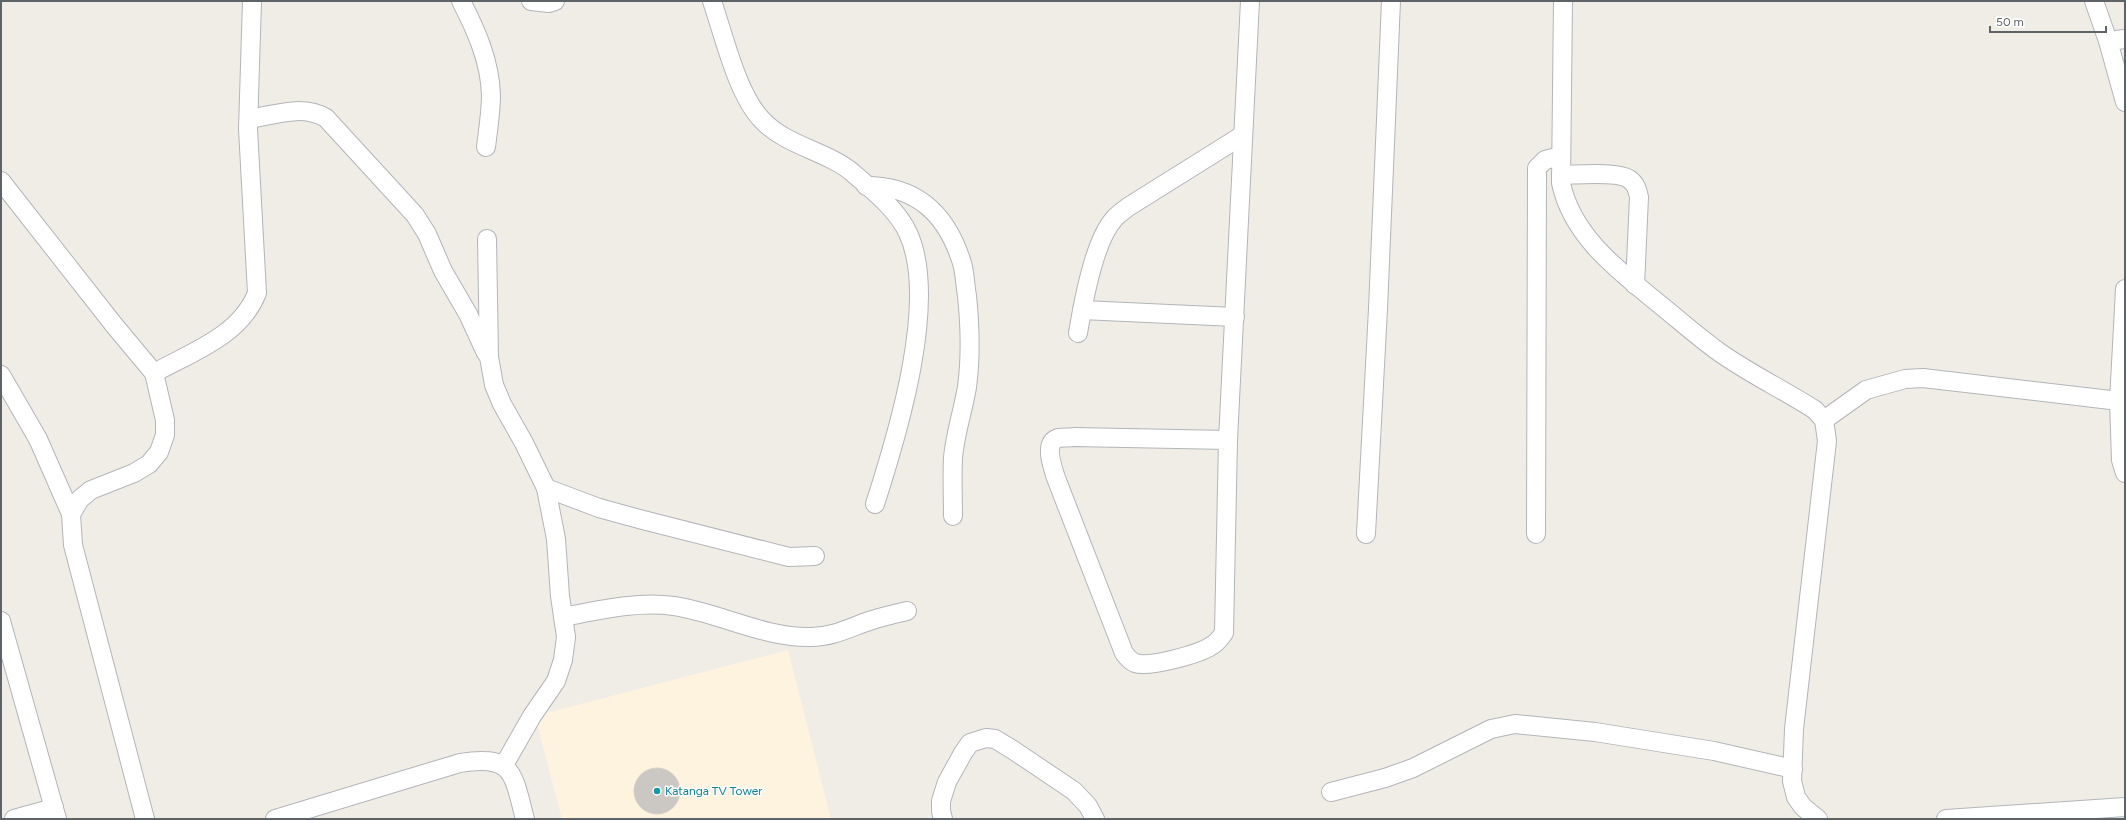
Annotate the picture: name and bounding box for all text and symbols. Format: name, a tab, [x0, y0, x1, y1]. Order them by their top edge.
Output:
scale bar	[1990, 8, 2106, 34]
text: 50 m	[1996, 15, 2024, 29]
place label: Katanga TV Tower	[665, 784, 762, 798]
marker: Katanga TV Tower	[652, 786, 662, 796]

